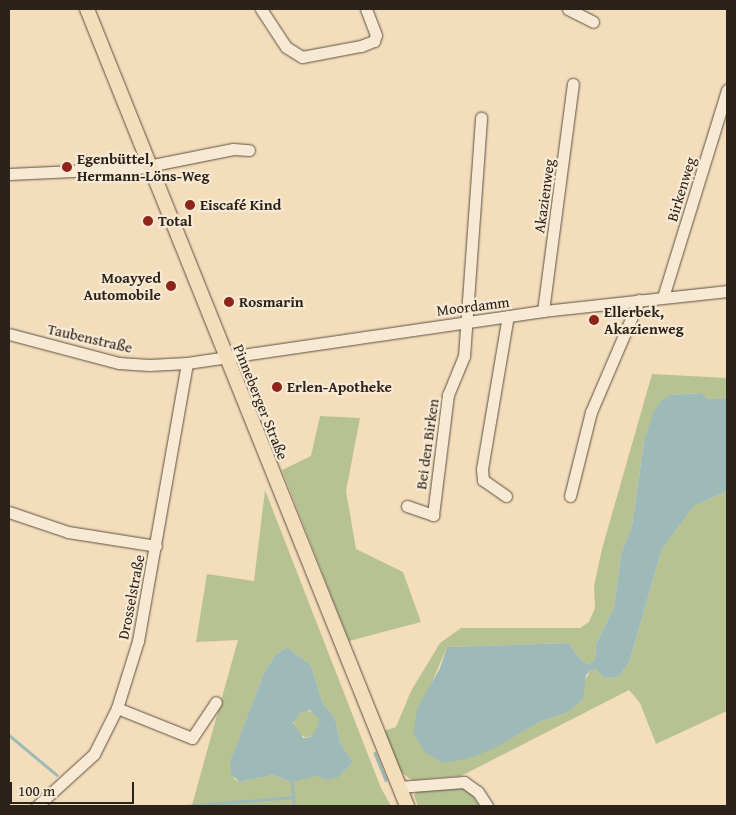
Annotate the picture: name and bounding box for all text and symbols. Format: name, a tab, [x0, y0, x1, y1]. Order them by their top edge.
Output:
place label: Egenbüttel, Hermann-Löns-Weg	[77, 149, 209, 184]
street label: Birkenweg	[663, 155, 699, 223]
street label: Akazienweg	[530, 158, 558, 234]
marker: Egenbüttel, Hermann-Löns-Weg	[61, 161, 73, 173]
place label: Eiscafé Kind	[200, 196, 281, 214]
marker: Eiscafé Kind	[184, 199, 196, 211]
place label: Total	[158, 212, 192, 230]
marker: Total	[142, 215, 154, 227]
place label: Moayyed Automobile	[83, 268, 161, 303]
marker: Moayyed Automobile	[165, 280, 177, 292]
place label: Rosmarin	[239, 293, 304, 311]
street label: Moordamm	[436, 293, 510, 319]
marker: Rosmarin	[223, 296, 235, 308]
place label: Ellerbek, Akazienweg	[604, 302, 684, 337]
marker: Ellerbek, Akazienweg	[588, 314, 600, 326]
street label: Taubenstraße	[46, 320, 134, 356]
street label: Pinneberger Straße	[230, 342, 292, 462]
place label: Erlen-Apotheke	[287, 378, 392, 396]
marker: Erlen-Apotheke	[271, 381, 283, 393]
street label: Bei den Birken	[412, 397, 442, 491]
street label: Drosselstraße	[114, 553, 148, 641]
scale bar	[12, 772, 136, 804]
text: 100 m	[18, 780, 55, 801]

